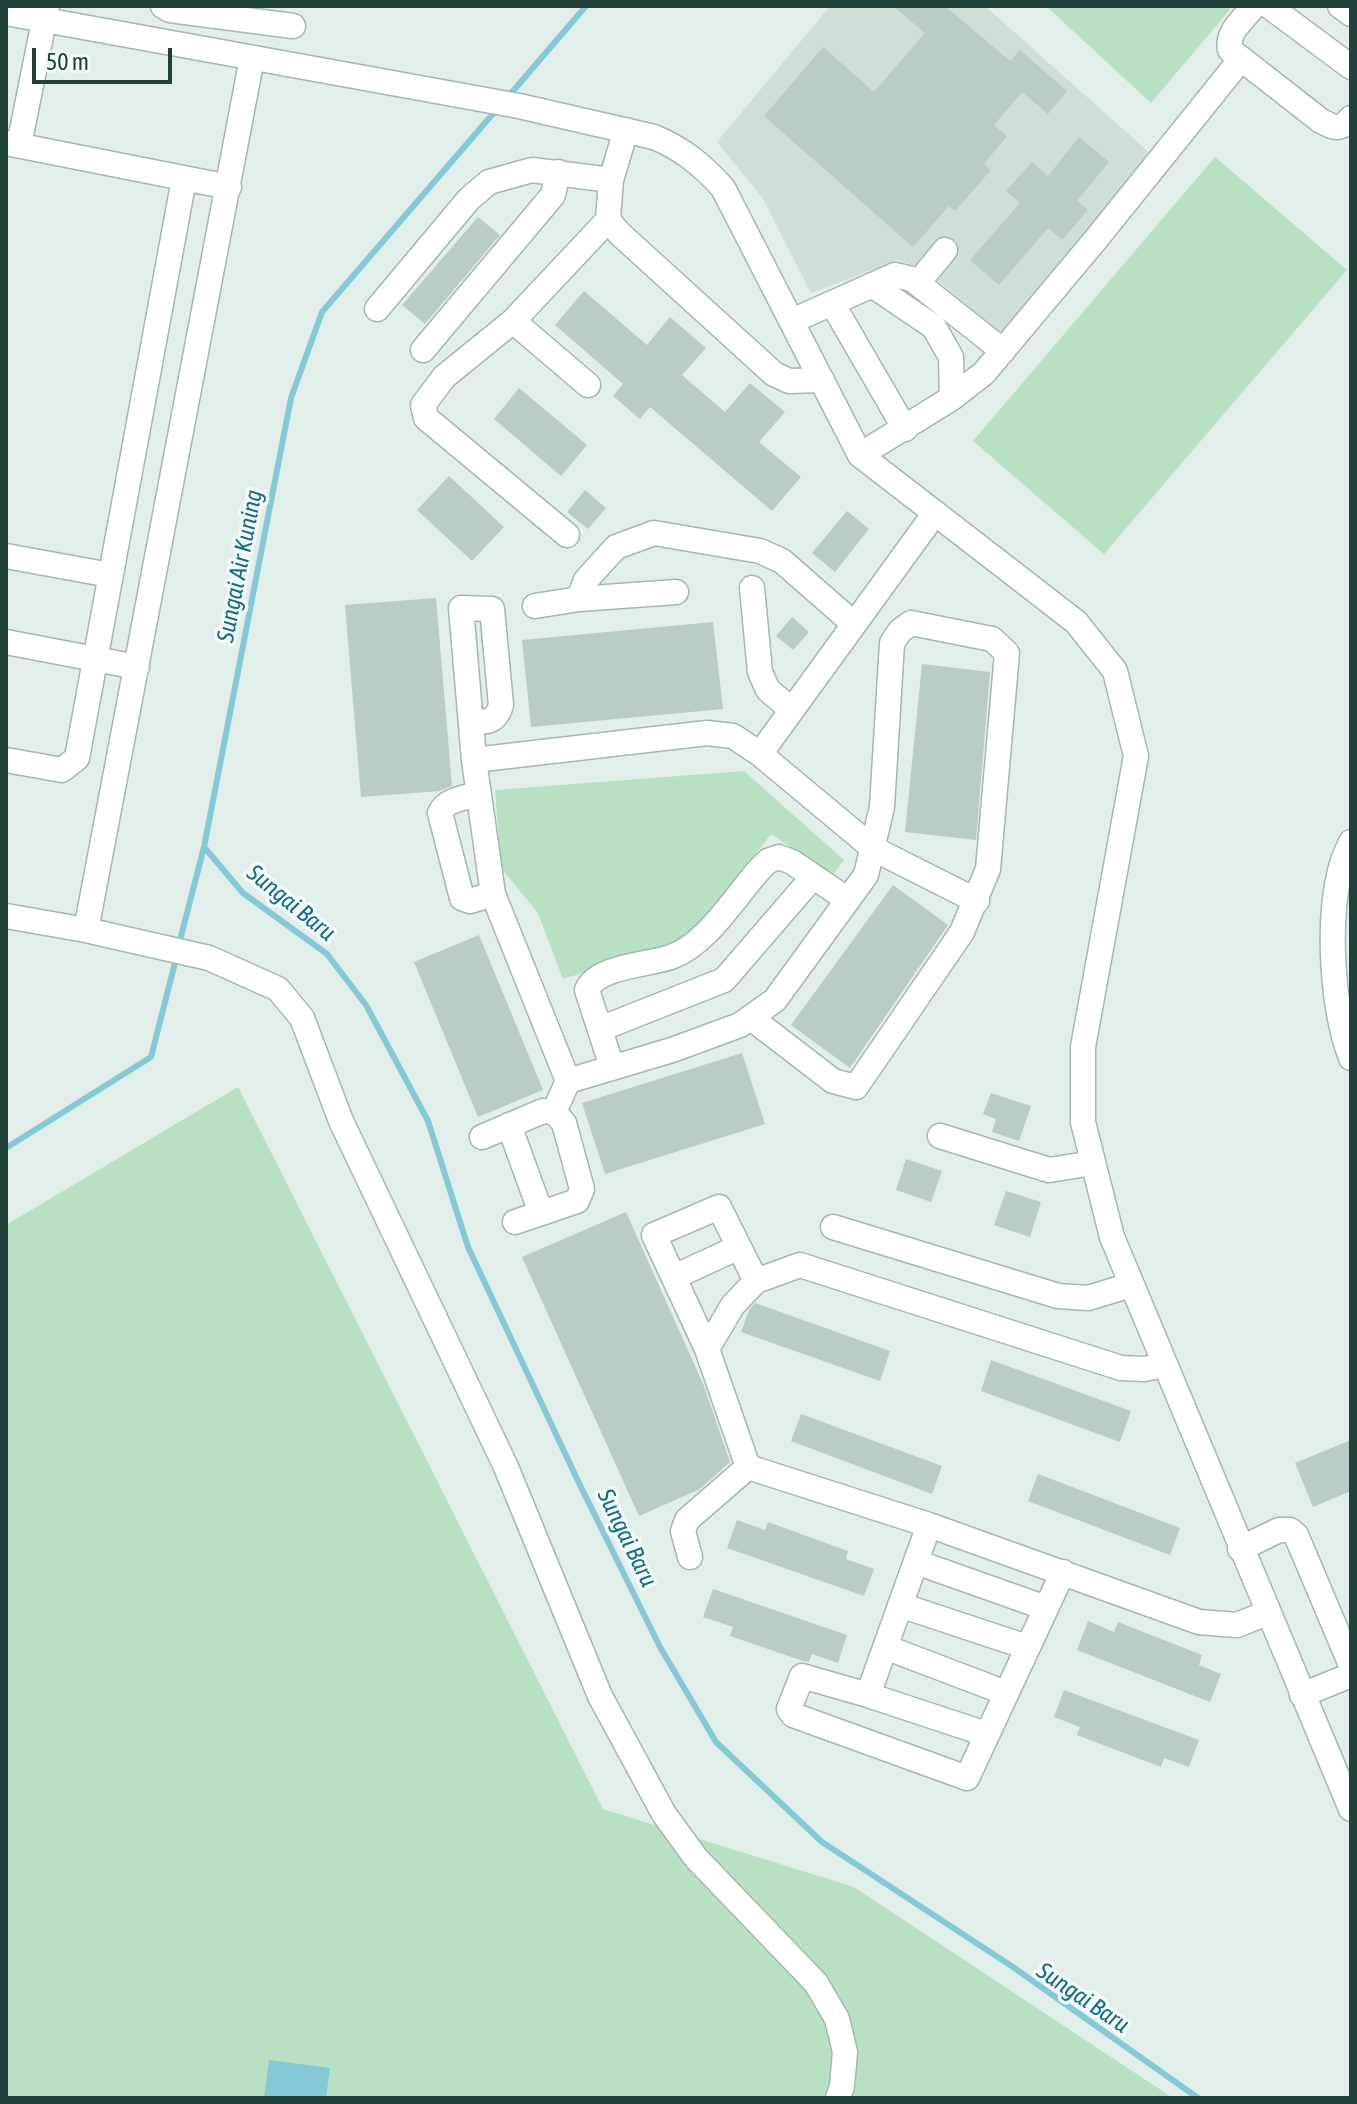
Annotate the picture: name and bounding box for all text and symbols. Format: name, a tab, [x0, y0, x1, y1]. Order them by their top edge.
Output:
scale bar	[36, 32, 176, 82]
text: 50 m	[46, 48, 89, 75]
water label: Sungai Air Kuning	[211, 487, 269, 645]
water label: Sungai Baru	[241, 859, 341, 947]
water label: Sungai Baru	[591, 1484, 663, 1592]
water label: Sungai Baru	[1031, 1957, 1135, 2039]

